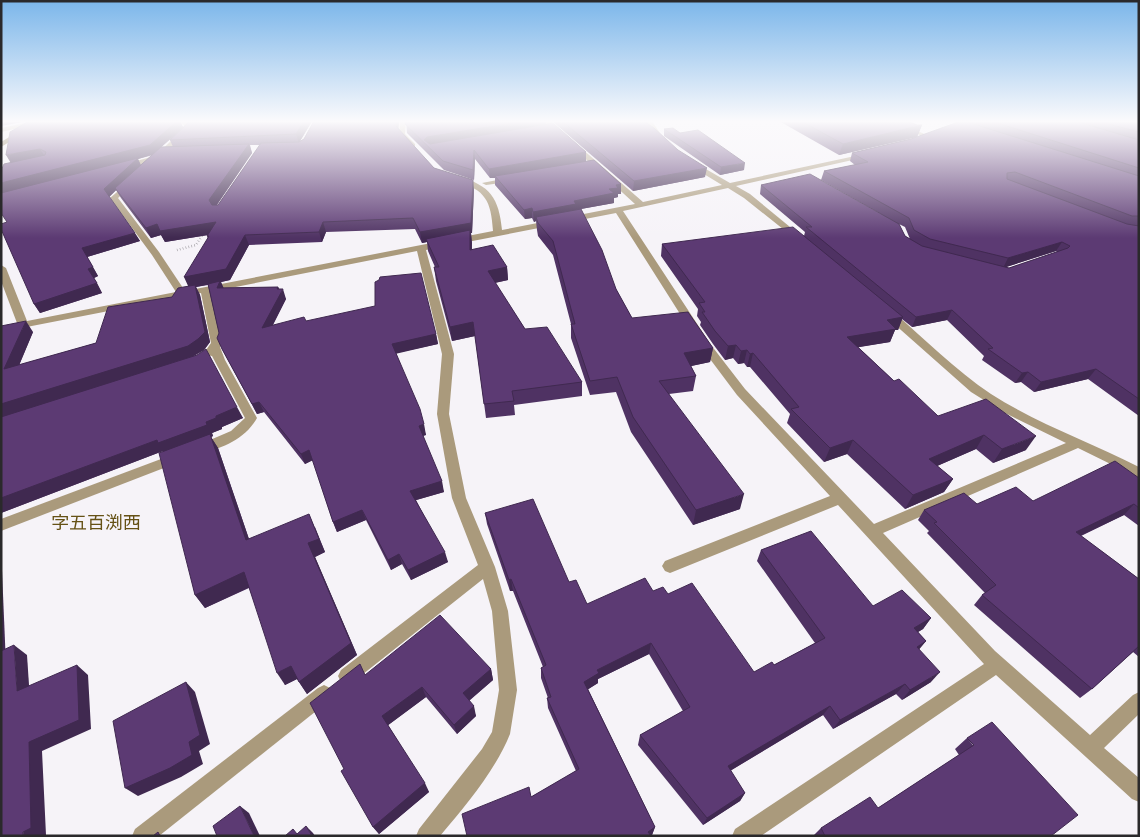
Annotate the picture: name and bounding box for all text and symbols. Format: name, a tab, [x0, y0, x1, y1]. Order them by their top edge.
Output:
district label: 字五百渕西	[51, 511, 141, 534]

